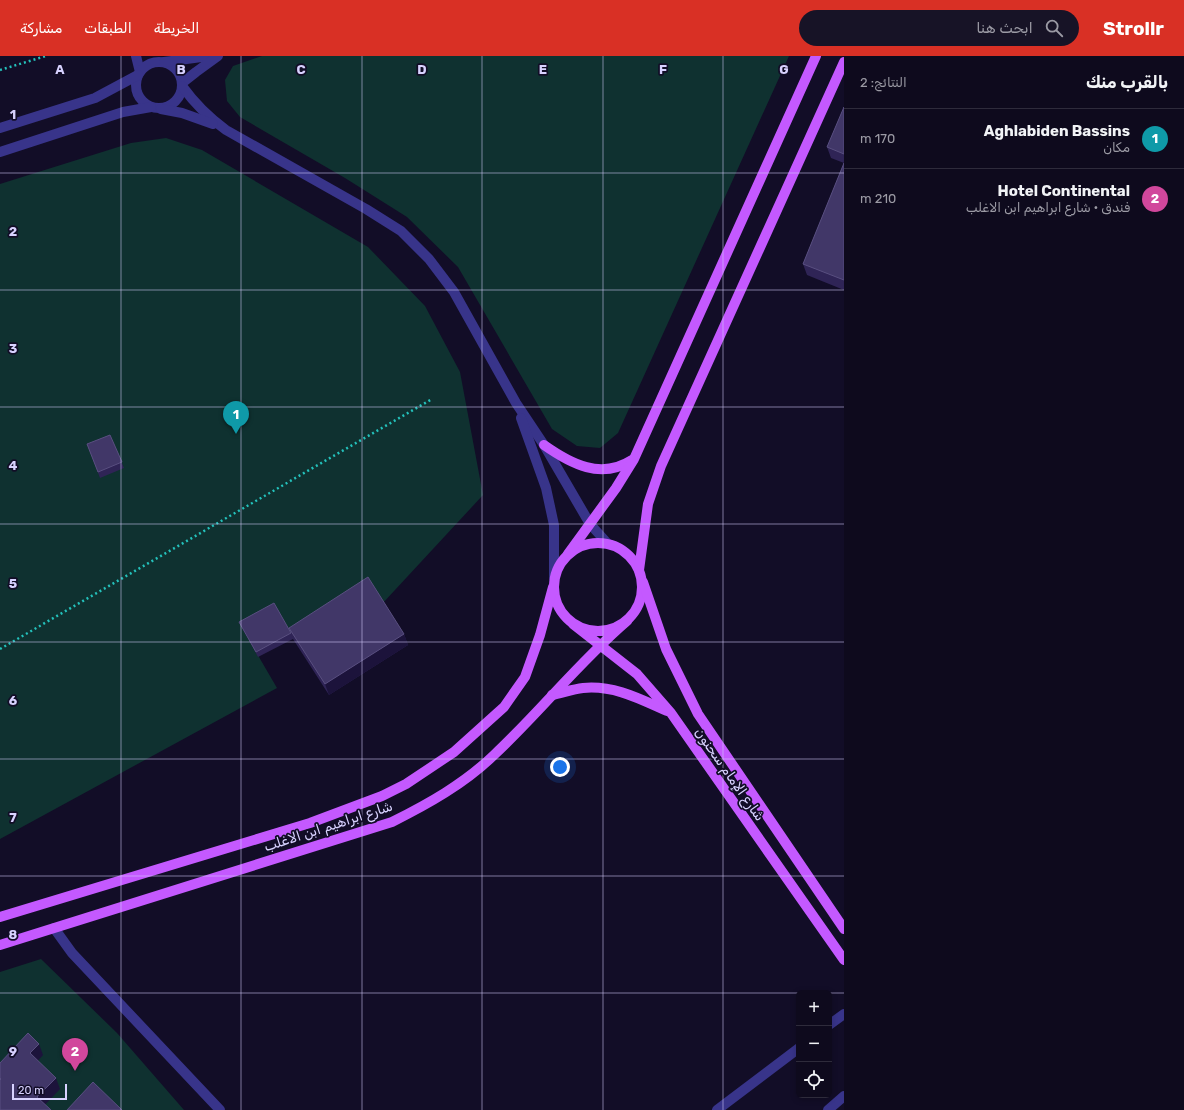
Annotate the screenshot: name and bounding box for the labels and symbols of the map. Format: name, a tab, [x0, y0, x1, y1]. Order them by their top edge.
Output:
text: A	[55, 62, 65, 77]
text: B	[176, 62, 186, 77]
text: C	[296, 62, 306, 77]
text: D	[417, 62, 427, 77]
text: E	[539, 62, 547, 77]
text: F	[659, 62, 667, 77]
text: G	[779, 62, 789, 77]
text: 1	[10, 107, 16, 122]
text: 2	[9, 224, 17, 239]
text: 3	[9, 341, 18, 356]
pin: 1	[223, 401, 249, 434]
text: 4	[9, 458, 18, 473]
text: 5	[9, 576, 17, 591]
text: 6	[9, 693, 18, 708]
street label: شارع الإمام سحنون	[689, 724, 768, 826]
your location	[550, 757, 570, 777]
street label: شارع ابراهيم ابن الاغلب	[262, 798, 395, 857]
text: 7	[9, 810, 17, 825]
text: 8	[9, 927, 18, 942]
pin: 2	[62, 1038, 88, 1071]
text: 9	[9, 1044, 17, 1059]
scale bar	[12, 1082, 67, 1101]

